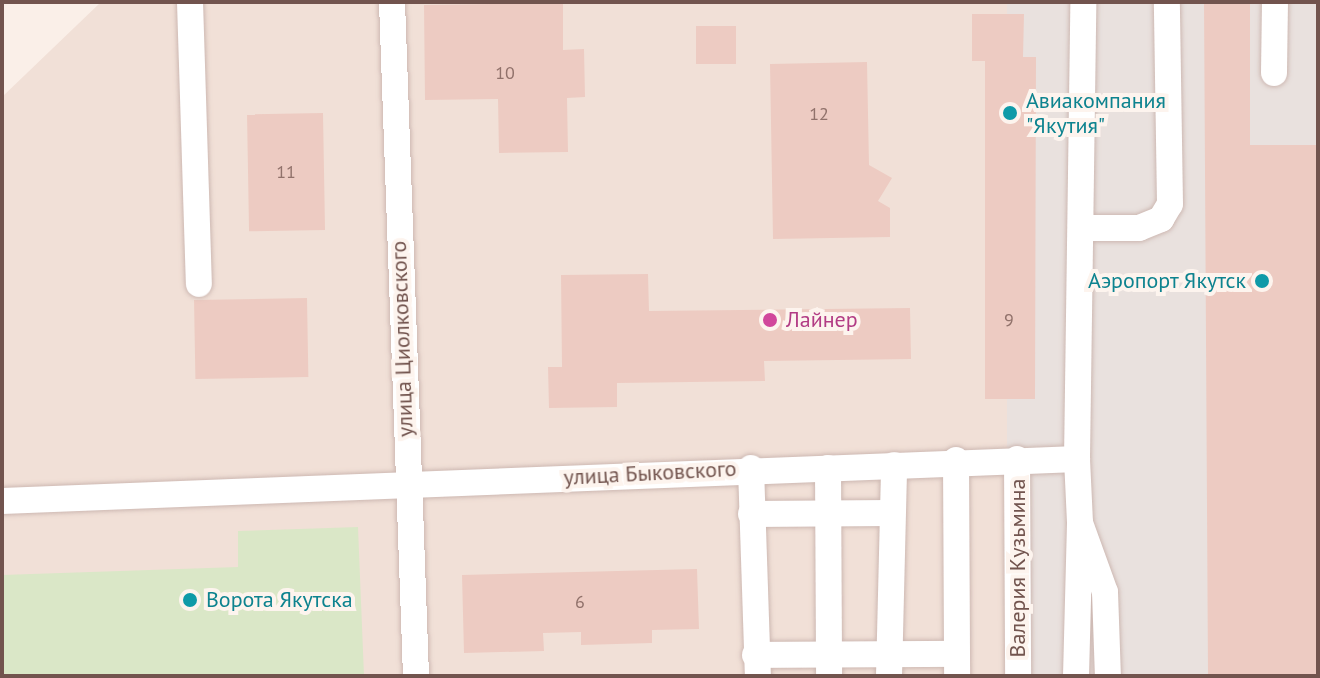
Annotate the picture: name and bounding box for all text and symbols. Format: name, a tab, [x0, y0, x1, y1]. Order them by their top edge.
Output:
house number: 10	[495, 62, 515, 84]
place label: Авиакомпания "Якутия"	[1026, 87, 1166, 138]
house number: 12	[809, 103, 829, 125]
marker: Авиакомпания "Якутия"	[1001, 104, 1019, 122]
house number: 11	[276, 161, 296, 183]
street label: улица Циолковского	[385, 240, 419, 438]
place label: Аэропорт Якутск	[1087, 268, 1246, 294]
marker: Аэропорт Якутск	[1253, 272, 1271, 290]
place label: Лайнер	[786, 307, 858, 333]
house number: 9	[1004, 309, 1014, 331]
marker: Лайнер	[761, 311, 779, 329]
street label: улица Быковского	[563, 455, 737, 491]
street label: Валерия Кузьмина	[1005, 479, 1031, 657]
place label: Ворота Якутска	[206, 587, 353, 613]
marker: Ворота Якутска	[181, 591, 199, 609]
house number: 6	[575, 591, 585, 613]

